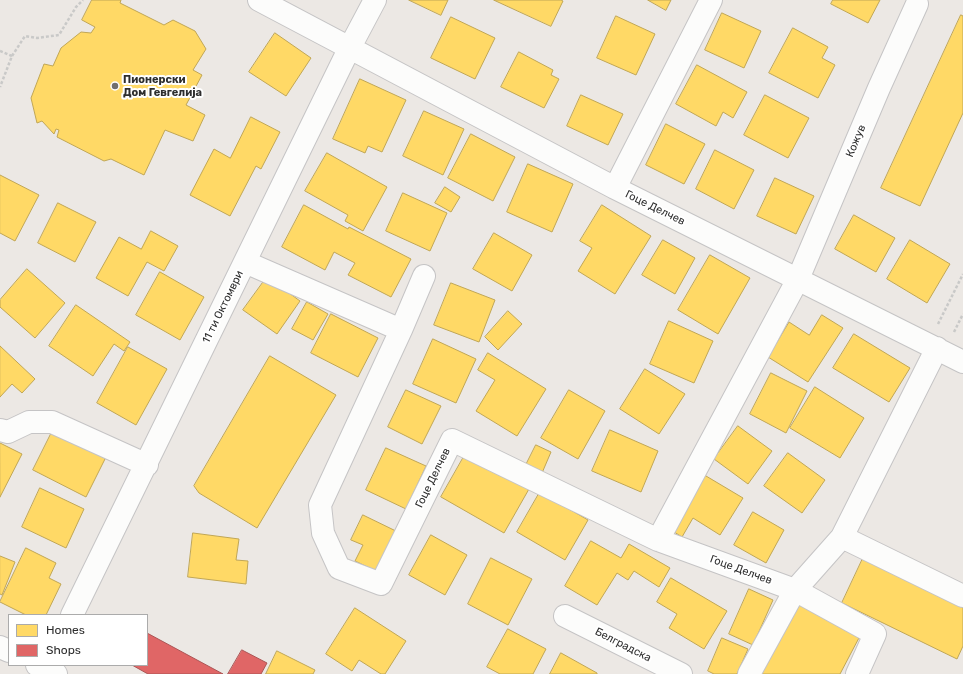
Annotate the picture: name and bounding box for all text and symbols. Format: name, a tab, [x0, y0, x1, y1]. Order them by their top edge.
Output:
place label: Пионерски Дом Гевгелија	[123, 73, 202, 99]
marker: Пионерски Дом Гевгелија	[110, 81, 120, 91]
street label: Кожув	[843, 123, 869, 159]
street label: Гоце Делчев	[623, 188, 687, 228]
street label: 11 ти Октомври	[200, 268, 246, 346]
street label: Гоце Делчев	[413, 446, 453, 510]
street label: Гоце Делчев	[708, 553, 774, 587]
legend	[8, 614, 148, 666]
text: Homes	[46, 623, 85, 637]
street label: Белградска	[593, 625, 653, 665]
text: Shops	[46, 643, 81, 657]

